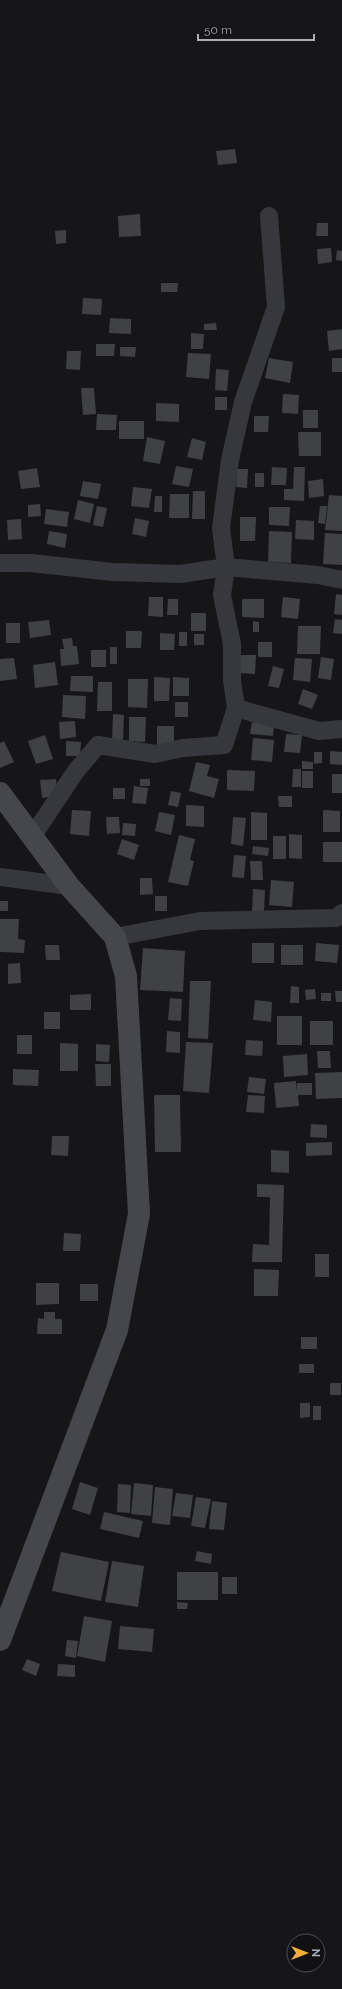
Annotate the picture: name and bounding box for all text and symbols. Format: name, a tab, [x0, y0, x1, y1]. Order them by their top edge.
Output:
scale bar	[198, 16, 314, 42]
text: 50 m	[204, 23, 232, 37]
north arrow	[286, 1933, 326, 1973]
text: N	[309, 1949, 322, 1957]

